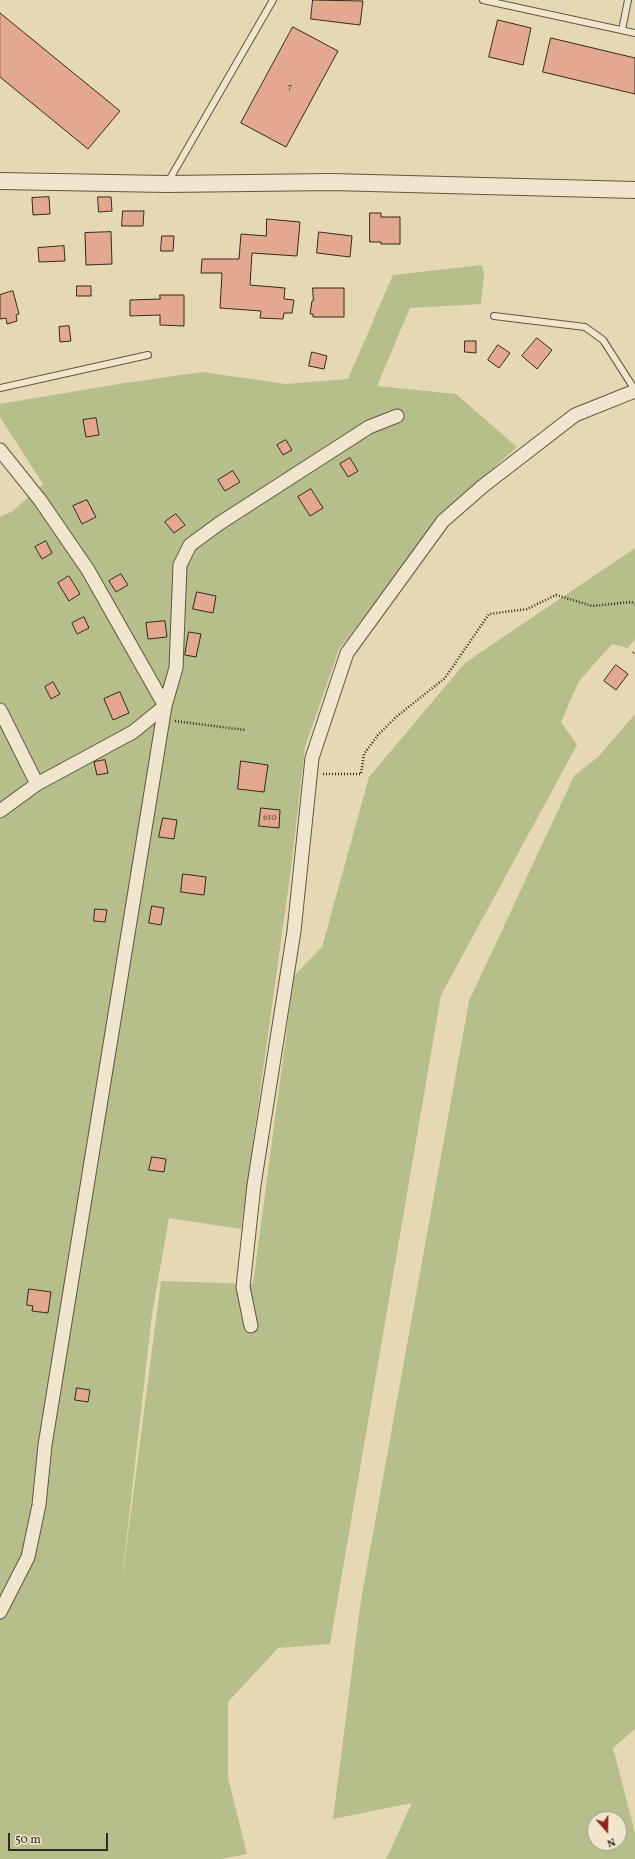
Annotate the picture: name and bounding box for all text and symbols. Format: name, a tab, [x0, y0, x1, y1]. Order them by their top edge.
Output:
house number: 7	[288, 82, 292, 92]
house number: 610	[263, 813, 277, 823]
north arrow	[587, 1811, 627, 1851]
scale bar	[10, 1825, 110, 1851]
text: 50 m	[15, 1832, 41, 1848]
text: N	[605, 1833, 617, 1850]

